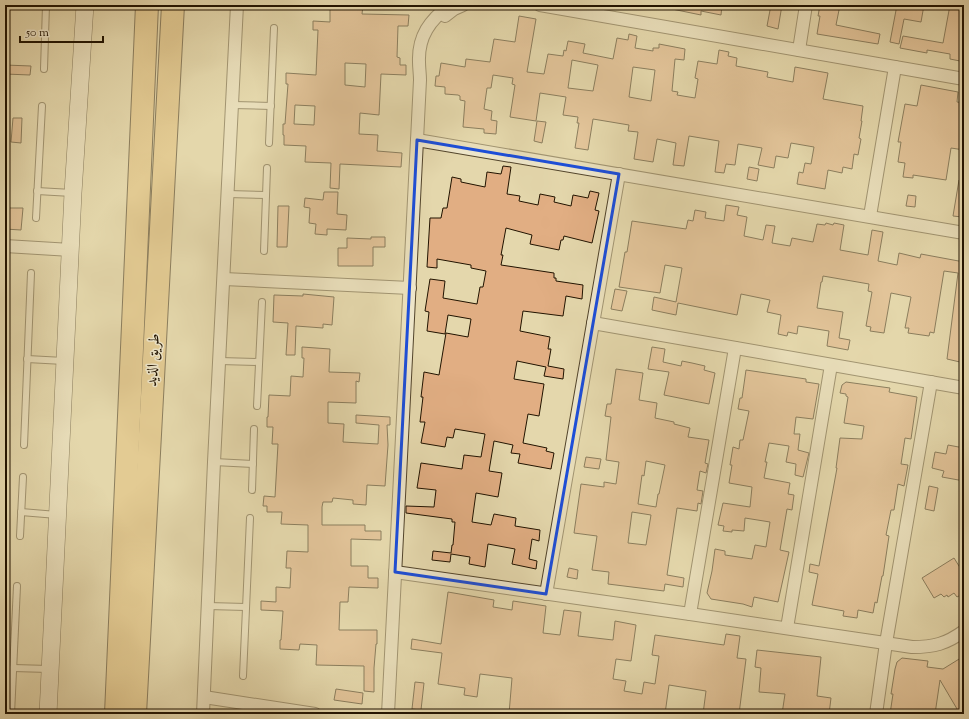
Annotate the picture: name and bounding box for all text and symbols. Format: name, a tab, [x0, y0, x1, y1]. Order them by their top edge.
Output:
scale bar	[20, 18, 103, 44]
text: 50 m	[25, 24, 49, 42]
street label: طريق الذيد	[142, 333, 166, 387]

